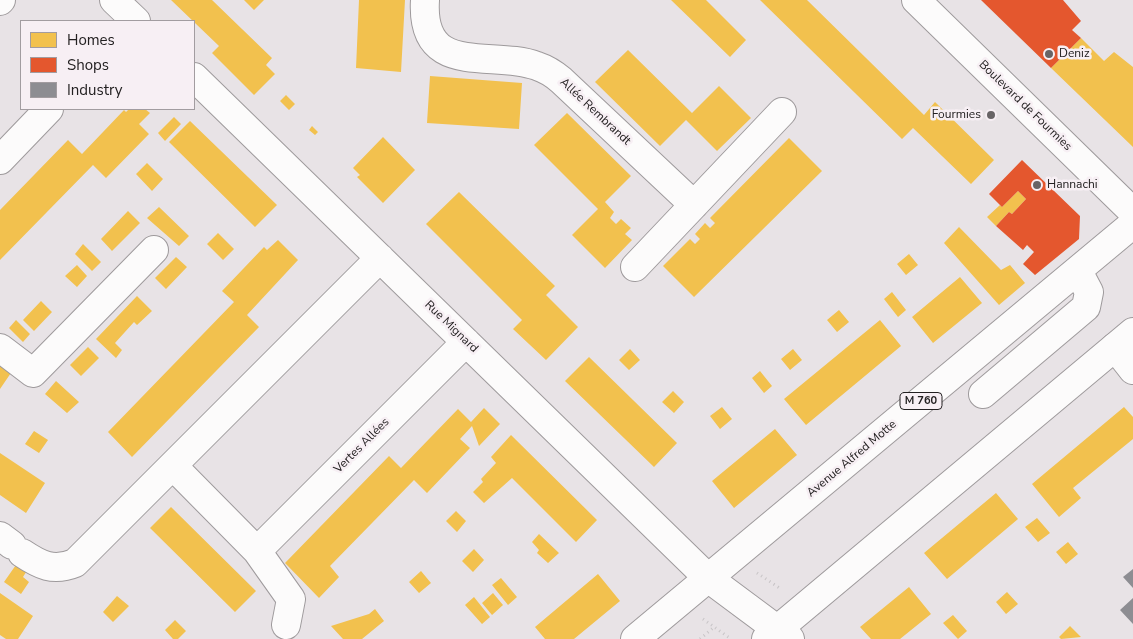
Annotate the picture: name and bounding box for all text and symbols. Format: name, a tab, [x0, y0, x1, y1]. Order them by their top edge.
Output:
legend	[20, 20, 195, 110]
text: Homes	[67, 30, 115, 50]
place label: Deniz	[1059, 47, 1089, 61]
marker: Deniz	[1043, 48, 1055, 60]
text: Shops	[67, 55, 109, 75]
street label: Boulevard de Fourmies	[975, 58, 1075, 154]
street label: Allée Rembrandt	[557, 75, 633, 149]
text: Industry	[67, 80, 122, 100]
place label: Fourmies	[932, 108, 981, 122]
marker: Fourmies	[985, 109, 997, 121]
place label: Hannachi	[1047, 178, 1098, 192]
marker: Hannachi	[1031, 179, 1043, 191]
street label: Rue Mignard	[421, 298, 481, 356]
road number: M 760	[900, 392, 942, 410]
street label: Vertes Allées	[331, 415, 393, 477]
street label: Avenue Alfred Motte	[804, 417, 900, 501]

